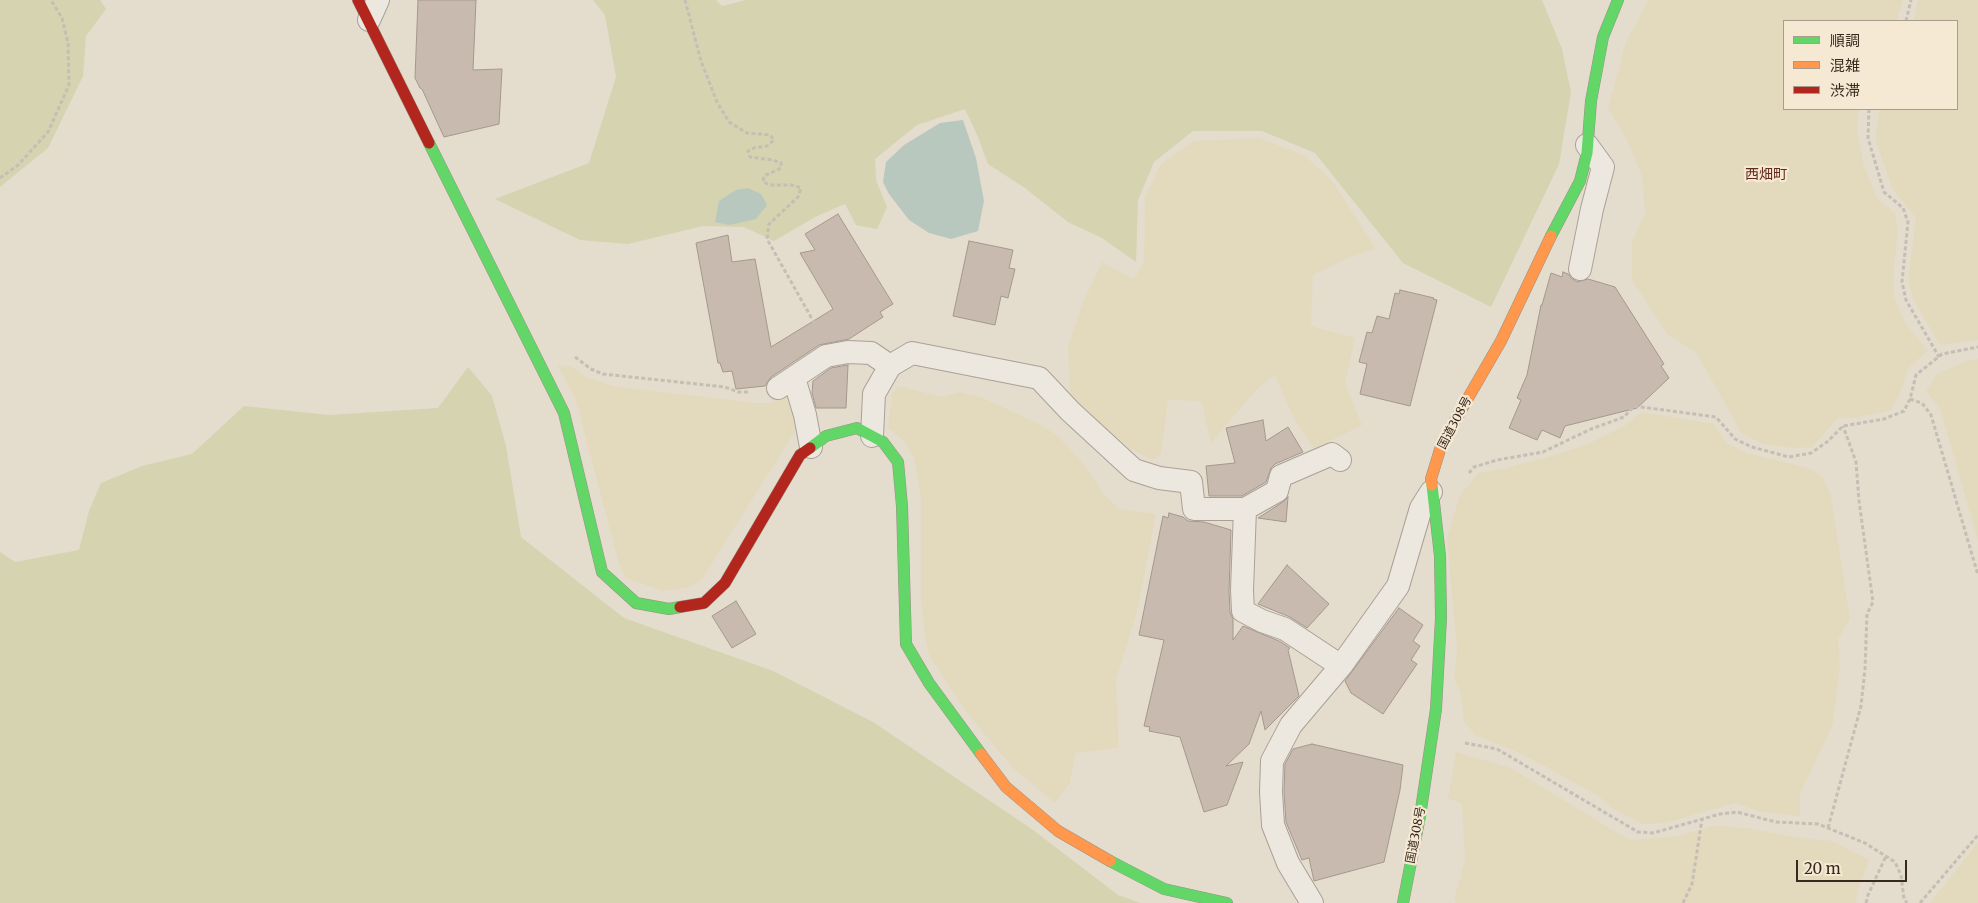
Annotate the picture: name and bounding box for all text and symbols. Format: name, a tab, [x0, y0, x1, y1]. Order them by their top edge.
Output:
legend	[1783, 20, 1958, 110]
text: 順調	[1830, 31, 1860, 50]
text: 混雑	[1830, 56, 1860, 75]
text: 渋滞	[1830, 81, 1860, 100]
district label: 西畑町	[1745, 167, 1787, 183]
street label: 国道308号	[1435, 394, 1475, 452]
street label: 国道308号	[1403, 805, 1429, 865]
scale bar	[1798, 850, 1909, 882]
text: 20 m	[1804, 859, 1841, 878]

